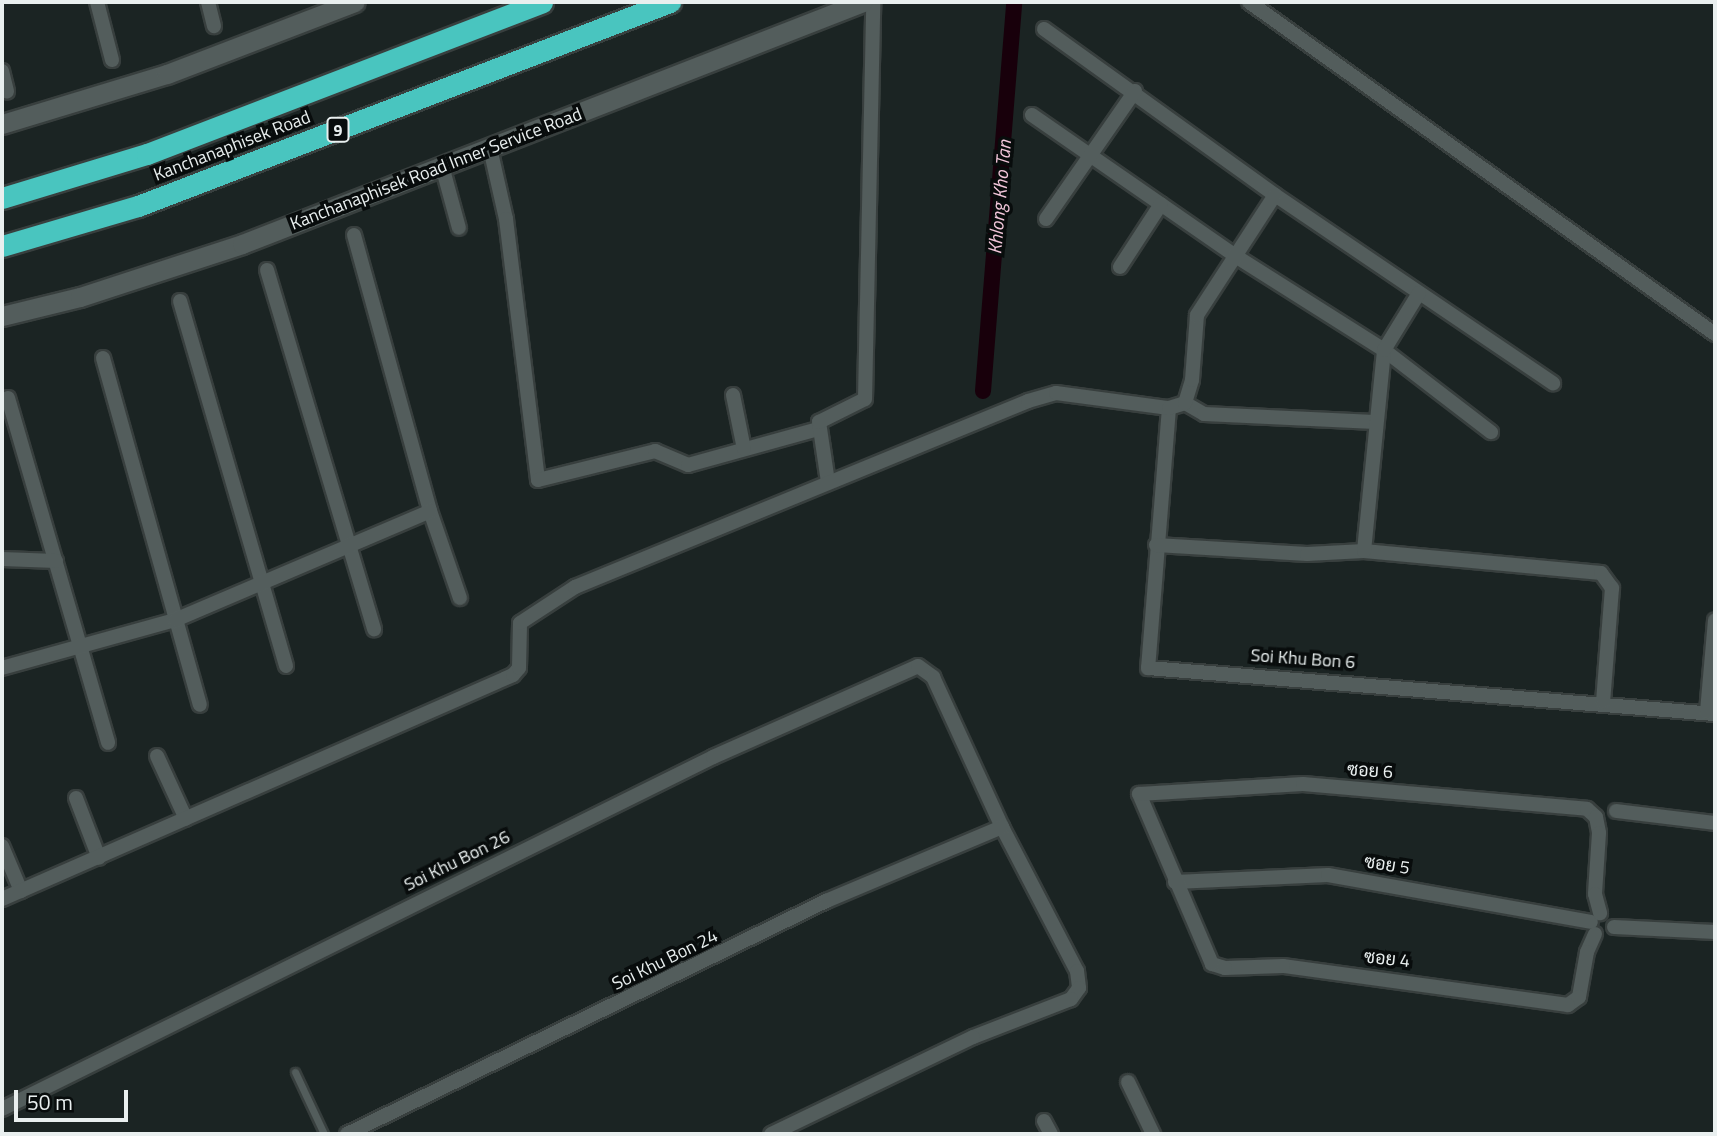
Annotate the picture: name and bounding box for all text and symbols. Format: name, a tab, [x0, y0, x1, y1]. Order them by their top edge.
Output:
street label: Kanchanaphisek Road Inner Service Road	[287, 103, 585, 235]
street label: Kanchanaphisek Road	[151, 106, 313, 186]
road number: 9	[326, 118, 350, 142]
water label: Khlong Kho Tan	[983, 139, 1015, 255]
street label: Soi Khu Bon 6	[1250, 645, 1356, 673]
street label: ซอย 6	[1346, 759, 1394, 783]
street label: Soi Khu Bon 26	[401, 826, 513, 896]
street label: ซอย 5	[1363, 851, 1411, 879]
street label: Soi Khu Bon 24	[609, 925, 721, 995]
street label: ซอย 4	[1363, 946, 1411, 972]
scale bar	[18, 1076, 131, 1120]
text: 50 m	[27, 1086, 73, 1118]

